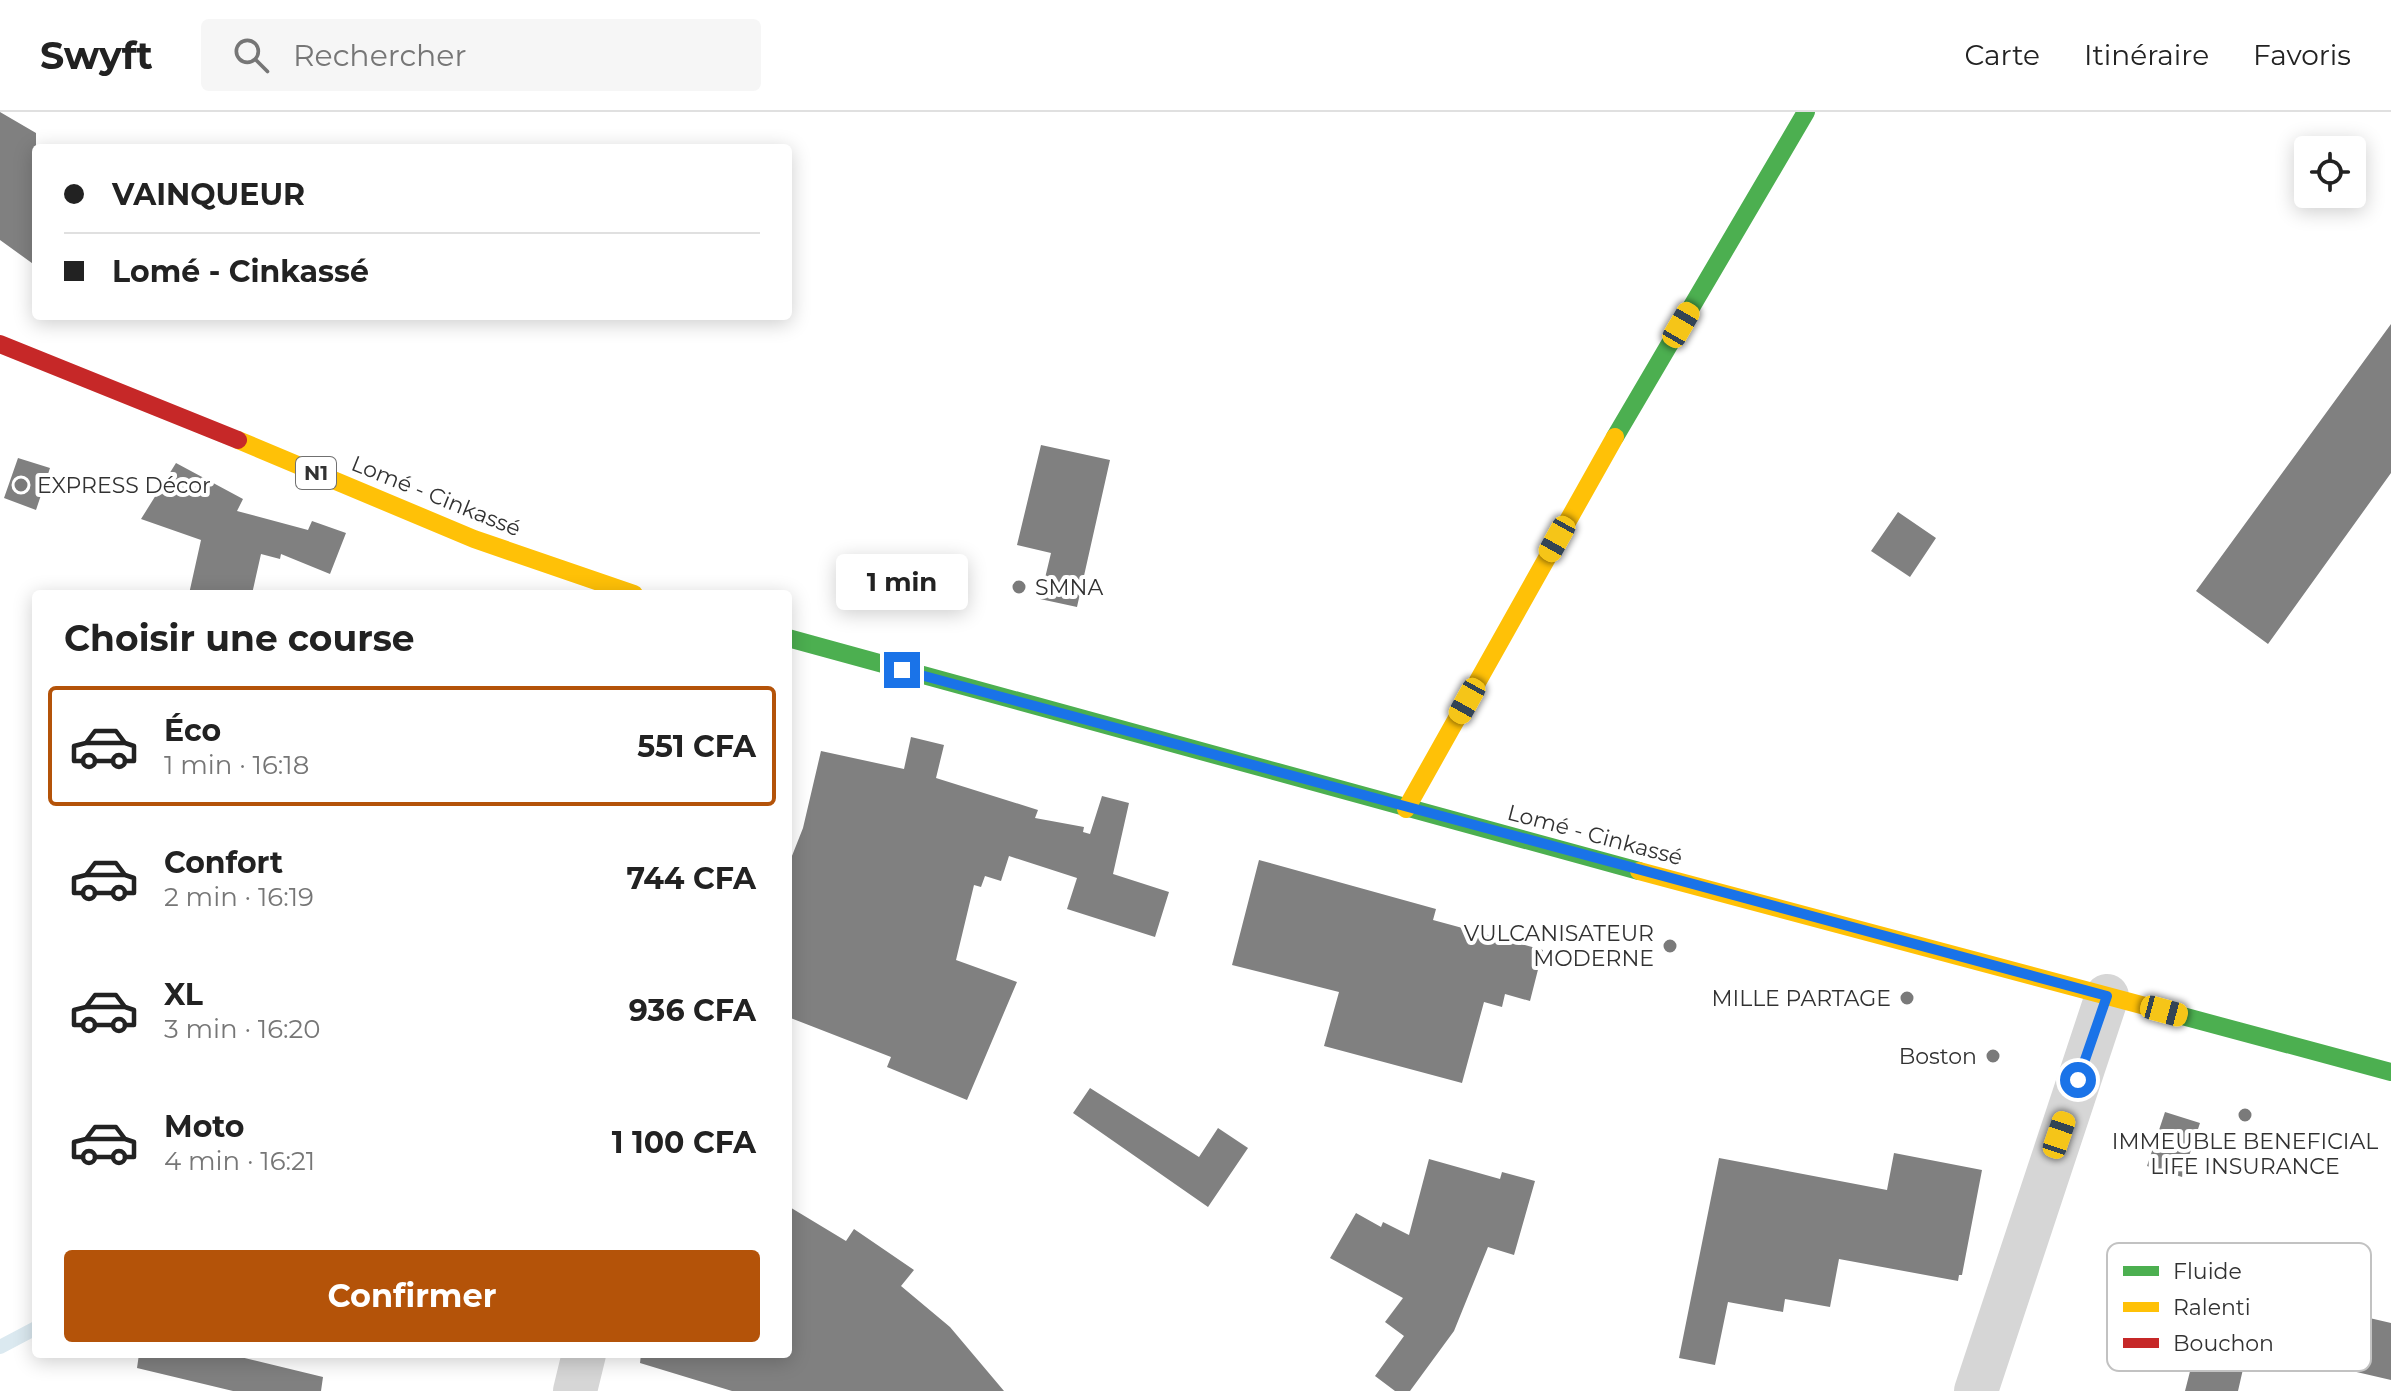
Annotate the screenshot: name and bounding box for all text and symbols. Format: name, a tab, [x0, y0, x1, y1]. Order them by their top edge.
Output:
search box	[201, 19, 761, 91]
text: Swyft	[40, 32, 153, 79]
icon: search	[229, 33, 273, 77]
text: Rechercher	[293, 37, 467, 74]
text: Carte	[1964, 38, 2040, 72]
text: Itinéraire	[2084, 38, 2209, 72]
text: Favoris	[2253, 38, 2351, 72]
map controls	[2294, 136, 2366, 208]
button: locate	[2294, 136, 2366, 208]
text: VAINQUEUR	[112, 176, 305, 213]
text: Lomé - Cinkassé	[112, 253, 369, 290]
car	[1659, 298, 1703, 352]
street label: Lomé - Cinkassé	[347, 450, 525, 542]
road number: N1	[296, 457, 336, 489]
place label: EXPRESS Décor	[37, 472, 211, 499]
marker: EXPRESS Décor	[12, 476, 30, 494]
car	[1535, 512, 1579, 566]
callout: 1 min	[836, 554, 968, 610]
text: 1 min	[867, 566, 937, 598]
place label: SMNA	[1035, 574, 1103, 601]
marker: SMNA	[1010, 578, 1028, 596]
text: Choisir une course	[64, 616, 415, 660]
route end	[884, 652, 920, 688]
car	[1445, 674, 1489, 728]
icon: car	[68, 710, 140, 782]
text: Éco	[164, 712, 221, 749]
text: 551 CFA	[637, 728, 756, 765]
text: 1 min · 16:18	[164, 749, 309, 781]
street label: Lomé - Cinkassé	[1504, 799, 1686, 871]
icon: car	[68, 842, 140, 914]
text: Confort	[164, 844, 283, 881]
text: 744 CFA	[627, 860, 756, 897]
text: 2 min · 16:19	[164, 881, 314, 913]
place label: VULCANISATEUR MODERNE	[1464, 920, 1654, 972]
marker: VULCANISATEUR MODERNE	[1661, 937, 1679, 955]
icon: car	[68, 974, 140, 1046]
text: XL	[164, 976, 203, 1013]
place label: MILLE PARTAGE	[1712, 985, 1891, 1012]
marker: MILLE PARTAGE	[1898, 989, 1916, 1007]
text: 936 CFA	[629, 992, 756, 1029]
car	[2138, 993, 2190, 1029]
text: 3 min · 16:20	[164, 1013, 320, 1045]
place label: Boston	[1899, 1043, 1977, 1070]
marker: Boston	[1984, 1047, 2002, 1065]
route start	[2060, 1062, 2096, 1098]
icon: car	[68, 1106, 140, 1178]
marker: IMMEUBLE BENEFICIAL LIFE INSURANCE	[2236, 1106, 2254, 1124]
text: Moto	[164, 1108, 245, 1145]
car	[2040, 1108, 2078, 1162]
text: 1 100 CFA	[612, 1124, 756, 1161]
place label: IMMEUBLE BENEFICIAL LIFE INSURANCE	[2112, 1128, 2378, 1180]
text: 4 min · 16:21	[164, 1145, 315, 1177]
legend	[2107, 1243, 2371, 1371]
button: Confirmer	[64, 1250, 760, 1342]
text: Fluide	[2173, 1258, 2242, 1285]
text: Ralenti	[2173, 1294, 2251, 1321]
text: Bouchon	[2173, 1330, 2274, 1357]

